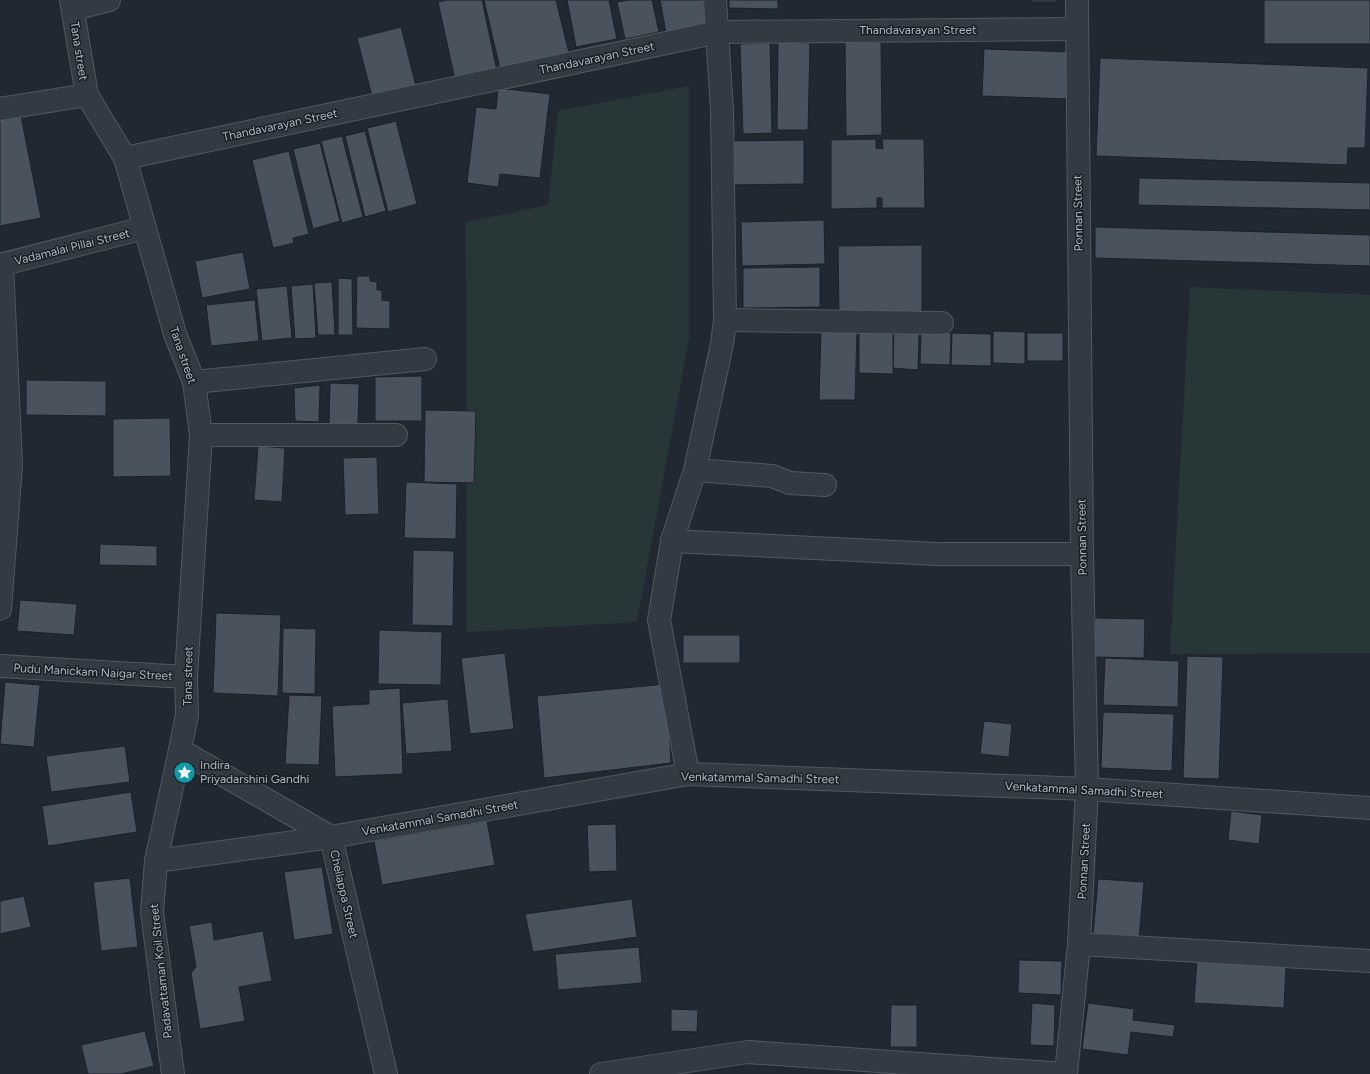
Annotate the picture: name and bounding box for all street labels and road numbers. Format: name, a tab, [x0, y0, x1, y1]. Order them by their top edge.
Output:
street label: Tana street	[67, 20, 91, 82]
street label: Thandavarayan Street	[859, 23, 977, 37]
street label: Thandavarayan Street	[538, 39, 656, 77]
street label: Thandavarayan Street	[221, 106, 339, 144]
street label: Ponnan Street	[1070, 174, 1086, 251]
street label: Vadamalai Pillai Street	[13, 226, 132, 268]
street label: Tana street	[167, 325, 199, 386]
street label: Ponnan Street	[1074, 498, 1090, 575]
street label: Tana street	[180, 646, 196, 706]
street label: Pudu Manickam Naigar Street	[13, 661, 173, 683]
street label: Venkatammal Samadhi Street	[681, 770, 840, 786]
street label: Venkatammal Samadhi Street	[1004, 779, 1164, 801]
street label: Venkatammal Samadhi Street	[361, 797, 520, 839]
street label: Ponnan Street	[1075, 822, 1093, 900]
street label: Chellappa Street	[327, 848, 361, 940]
street label: Padavattaman Koil Street	[147, 902, 175, 1039]

